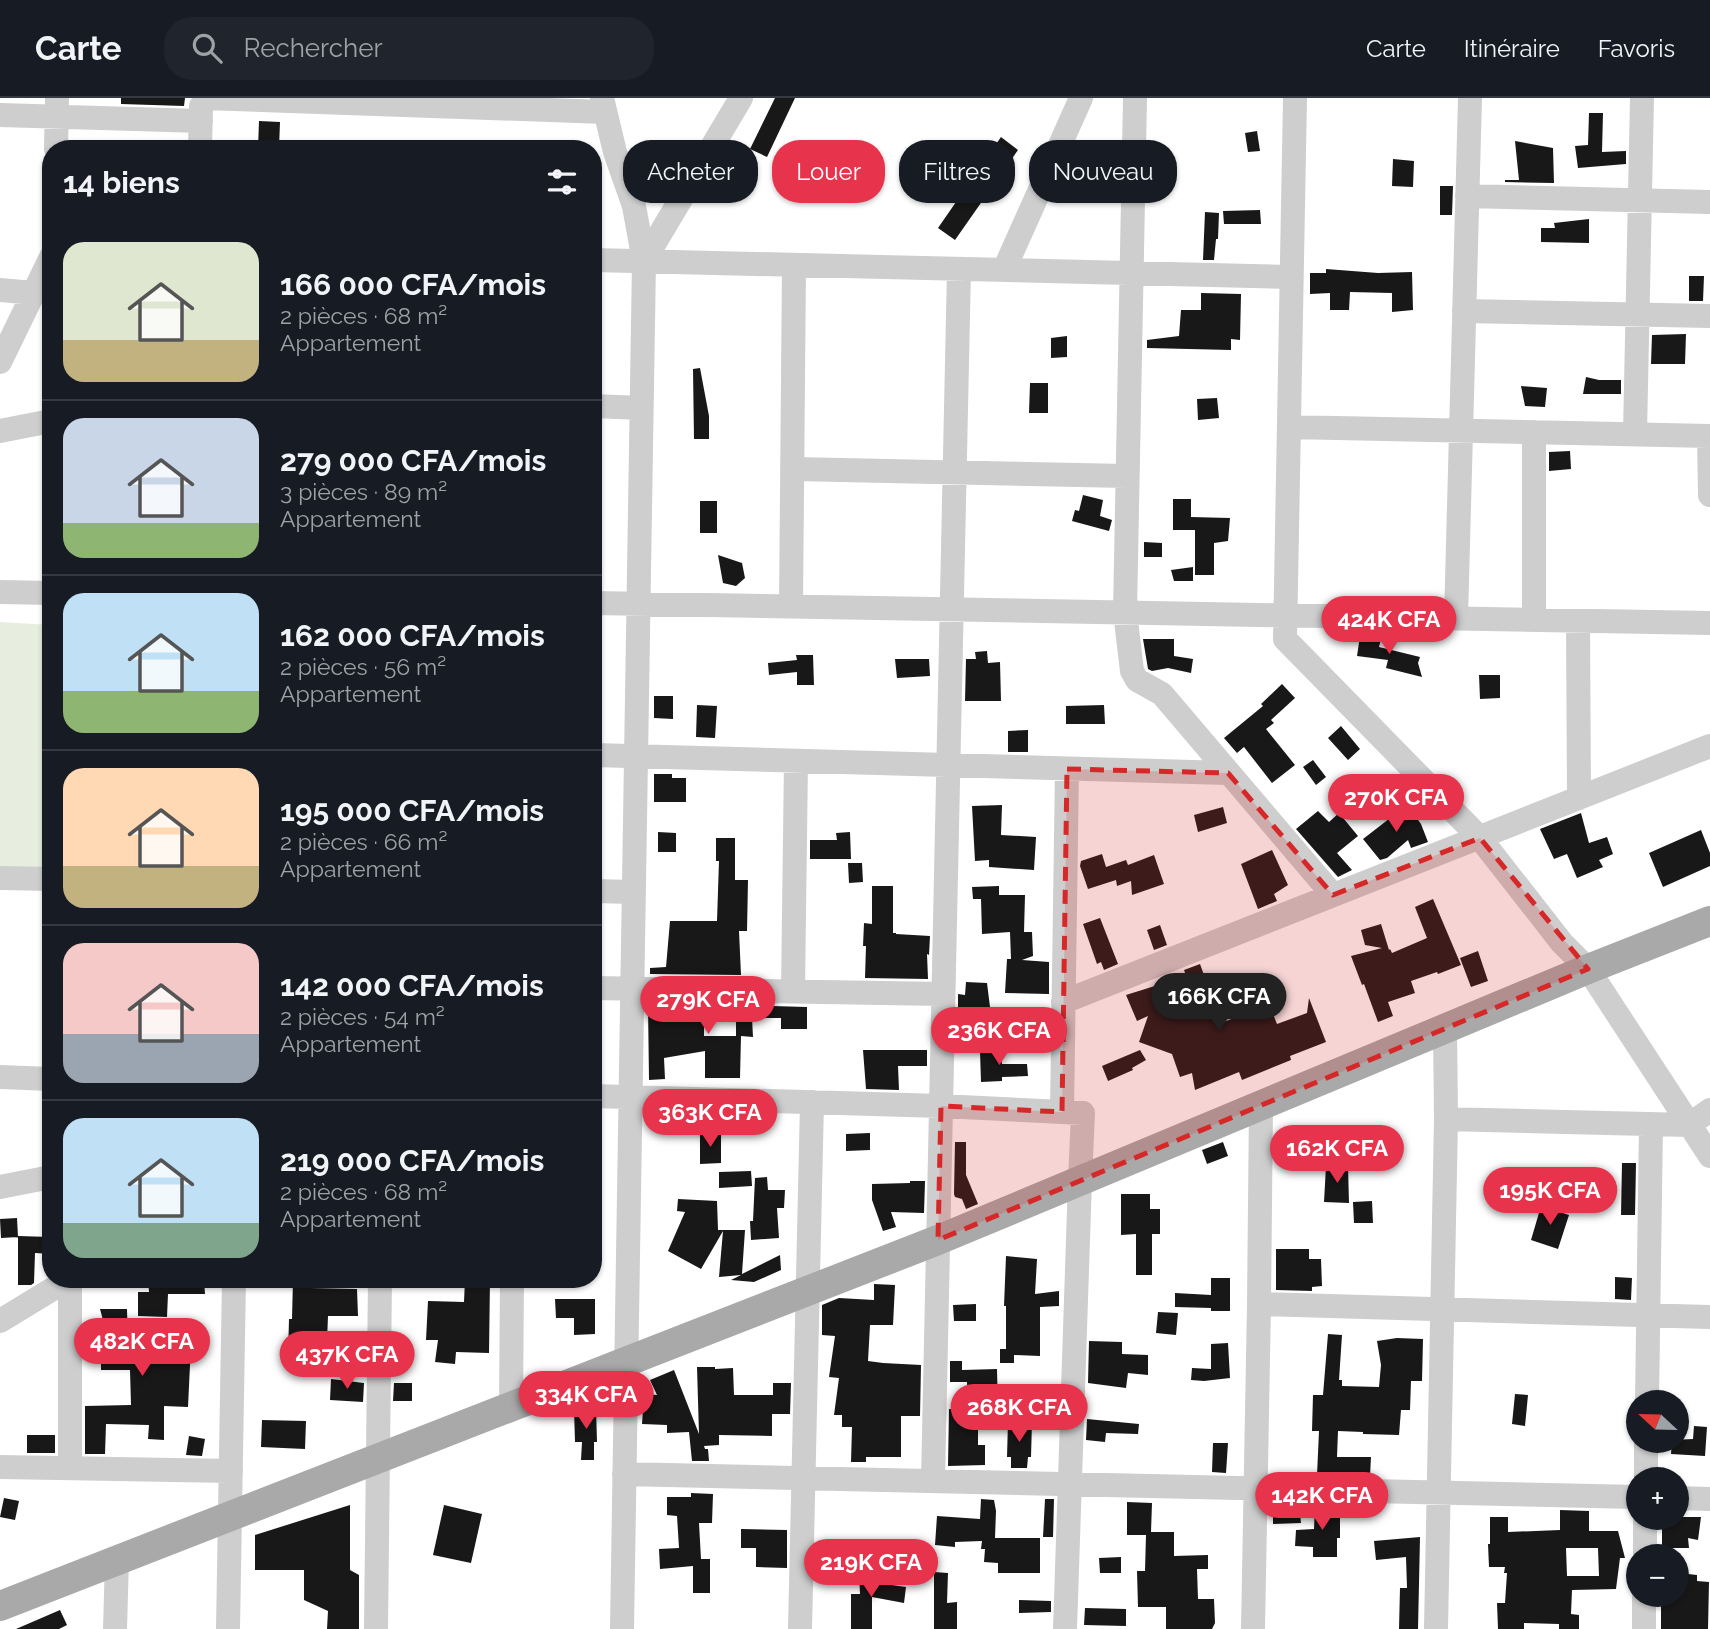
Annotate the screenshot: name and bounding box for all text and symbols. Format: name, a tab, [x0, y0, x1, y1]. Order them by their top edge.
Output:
search box	[164, 17, 654, 80]
text: Carte	[35, 29, 122, 68]
icon: search	[188, 29, 226, 67]
text: Rechercher	[244, 33, 383, 63]
text: Carte	[1366, 34, 1426, 63]
text: Itinéraire	[1464, 34, 1560, 63]
text: Favoris	[1598, 34, 1675, 63]
chip: Acheter	[623, 140, 758, 203]
chip: Louer	[772, 140, 885, 203]
chip: Filtres	[899, 140, 1015, 203]
chip: Nouveau	[1029, 140, 1177, 203]
icon: filters	[543, 163, 581, 201]
text: 14 biens	[63, 165, 180, 200]
text: 166 000 CFA/mois	[280, 267, 546, 302]
icon: home	[119, 270, 203, 354]
text: 2 pièces · 68 m²	[280, 302, 447, 329]
text: Appartement	[280, 329, 421, 356]
text: 279 000 CFA/mois	[280, 443, 546, 478]
icon: home	[119, 446, 203, 530]
text: 3 pièces · 89 m²	[280, 478, 447, 505]
text: Appartement	[280, 505, 421, 532]
pin: 424K CFA	[1317, 596, 1461, 656]
text: 424K CFA	[1337, 605, 1441, 632]
text: 162 000 CFA/mois	[280, 618, 545, 653]
icon: home	[119, 621, 203, 705]
text: 2 pièces · 56 m²	[280, 653, 446, 680]
text: Appartement	[280, 680, 421, 707]
pin: 270K CFA	[1324, 774, 1468, 834]
text: 270K CFA	[1344, 783, 1448, 810]
text: 195 000 CFA/mois	[280, 793, 544, 828]
icon: home	[119, 796, 203, 880]
text: 2 pièces · 66 m²	[280, 828, 447, 855]
text: Appartement	[280, 855, 421, 882]
text: 142 000 CFA/mois	[280, 968, 544, 1003]
icon: home	[119, 971, 203, 1055]
pin: 166K CFA	[1147, 974, 1291, 1033]
pin: 279K CFA	[636, 976, 780, 1036]
text: 166K CFA	[1167, 982, 1271, 1009]
text: 279K CFA	[656, 985, 760, 1012]
text: 2 pièces · 54 m²	[280, 1003, 445, 1030]
pin: 236K CFA	[927, 1007, 1071, 1067]
text: 236K CFA	[947, 1016, 1051, 1043]
text: Appartement	[280, 1030, 421, 1057]
pin: 363K CFA	[638, 1090, 782, 1149]
text: 363K CFA	[658, 1098, 762, 1125]
pin: 162K CFA	[1265, 1126, 1409, 1185]
text: 162K CFA	[1286, 1134, 1388, 1161]
text: 219 000 CFA/mois	[280, 1143, 544, 1178]
icon: home	[119, 1146, 203, 1230]
pin: 195K CFA	[1478, 1168, 1622, 1227]
text: 195K CFA	[1499, 1176, 1601, 1203]
text: 2 pièces · 68 m²	[280, 1178, 447, 1205]
text: Appartement	[280, 1205, 421, 1232]
pin: 482K CFA	[70, 1318, 214, 1378]
text: 482K CFA	[90, 1327, 194, 1354]
pin: 437K CFA	[275, 1332, 419, 1391]
text: 437K CFA	[296, 1340, 398, 1367]
pin: 334K CFA	[514, 1372, 658, 1431]
text: 334K CFA	[535, 1380, 637, 1407]
pin: 268K CFA	[947, 1384, 1091, 1444]
north arrow	[1626, 1390, 1689, 1452]
map controls	[1626, 1390, 1689, 1607]
text: 268K CFA	[967, 1393, 1071, 1420]
button: +	[1626, 1467, 1689, 1530]
pin: 142K CFA	[1250, 1472, 1394, 1532]
text: 142K CFA	[1271, 1481, 1373, 1508]
pin: 219K CFA	[799, 1540, 943, 1599]
button: −	[1626, 1544, 1689, 1607]
text: 219K CFA	[820, 1548, 922, 1575]

